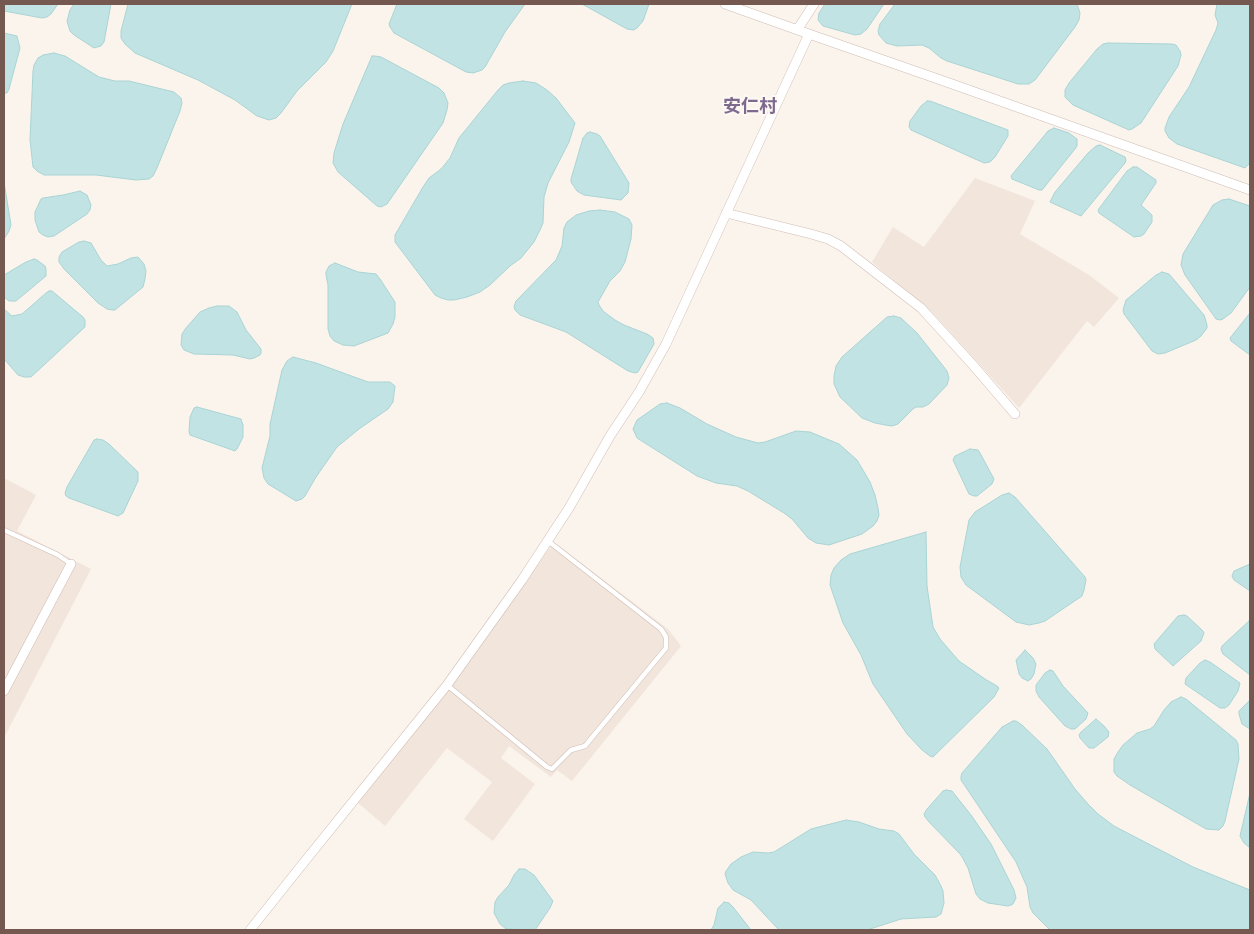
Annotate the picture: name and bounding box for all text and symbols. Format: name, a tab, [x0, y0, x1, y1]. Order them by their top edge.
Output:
district label: 安仁村	[723, 97, 777, 119]

